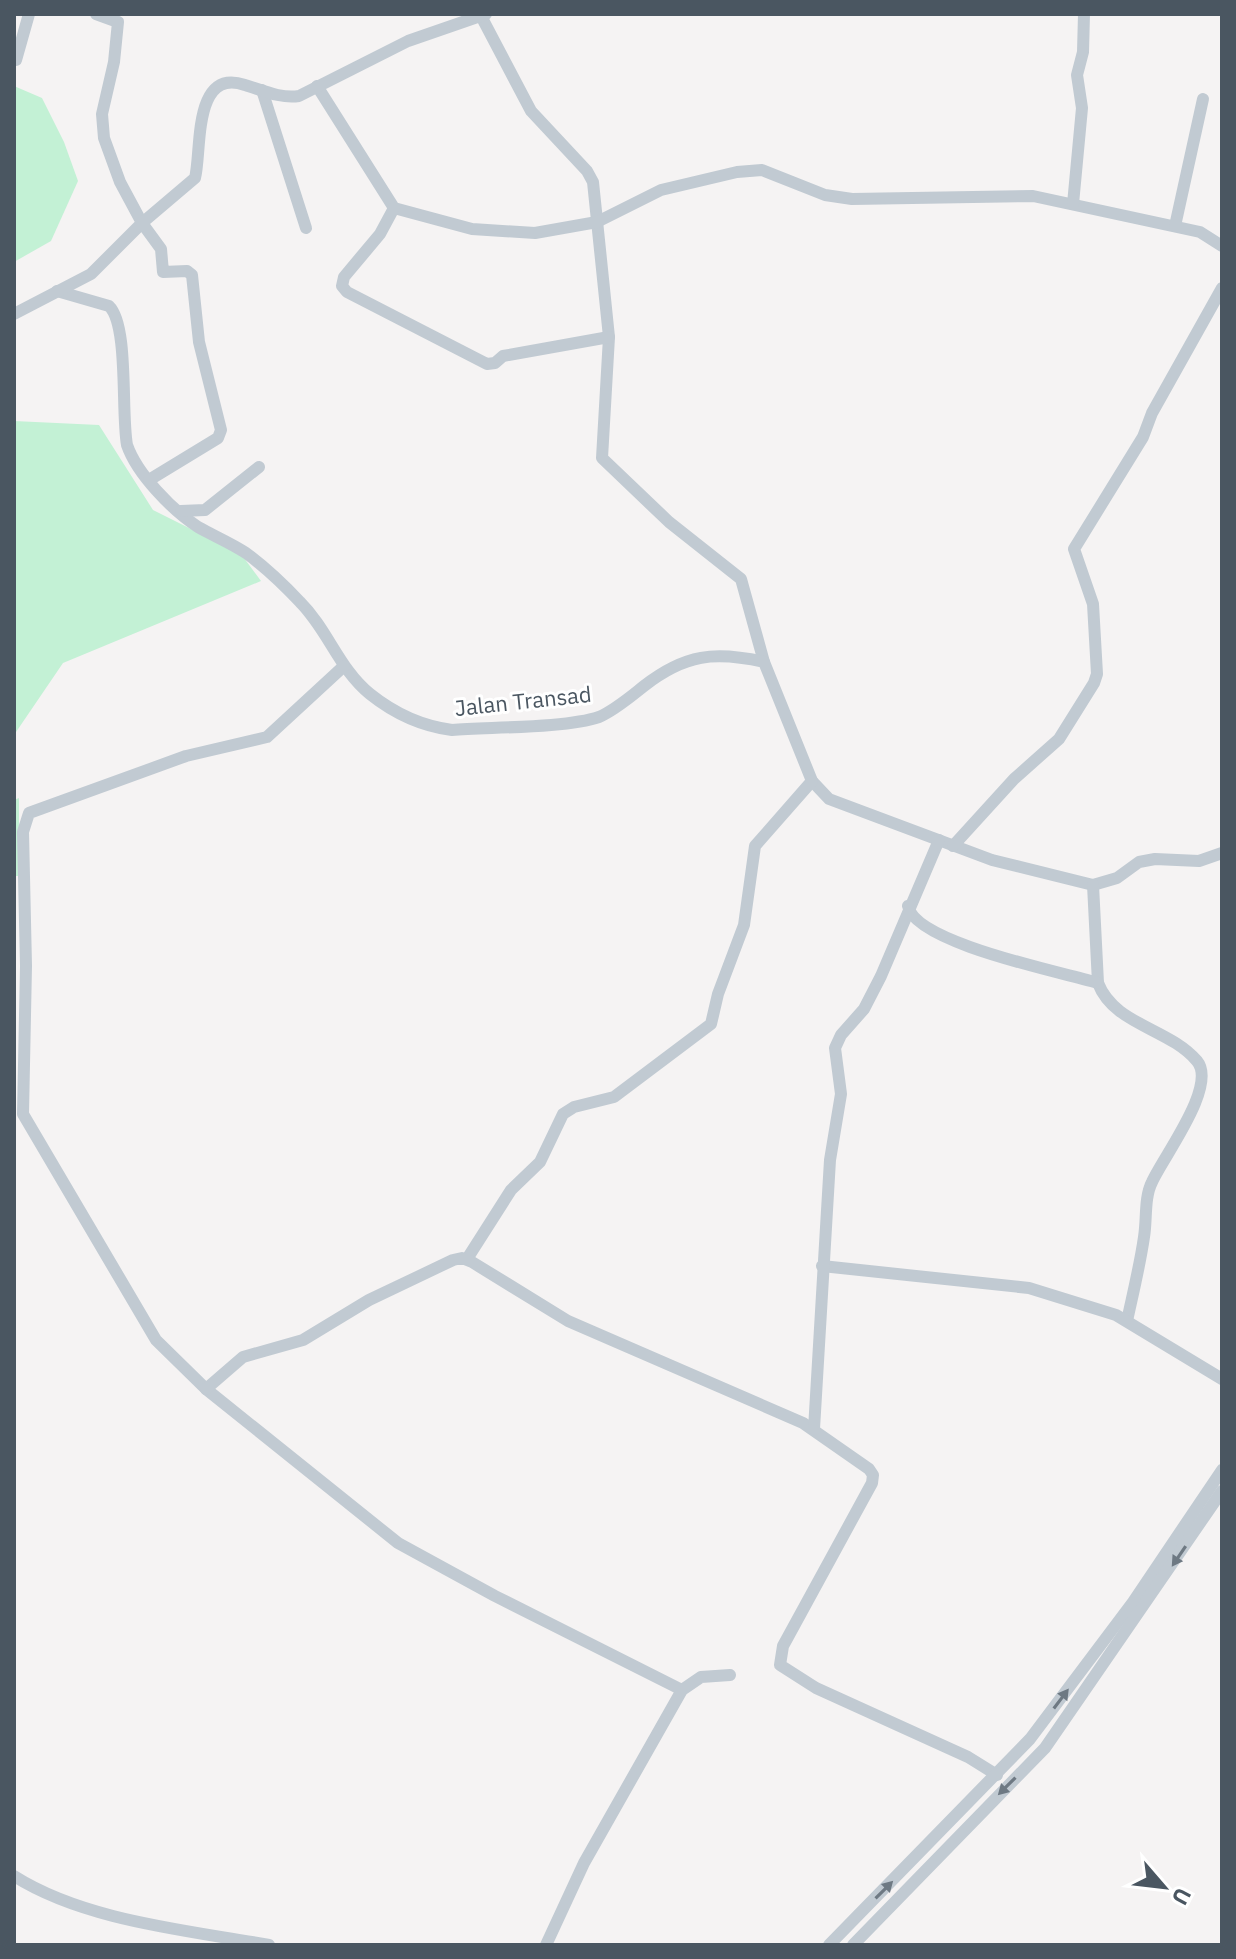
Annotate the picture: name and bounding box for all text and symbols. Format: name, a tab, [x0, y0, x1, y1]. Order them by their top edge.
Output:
street label: Jalan Transad	[453, 679, 593, 722]
one-way arrow	[1171, 1545, 1186, 1566]
one-way arrow	[1052, 1689, 1068, 1709]
one-way arrow	[998, 1776, 1017, 1795]
north arrow	[1124, 1847, 1204, 1927]
one-way arrow	[875, 1881, 893, 1900]
text: U	[1166, 1883, 1198, 1910]

